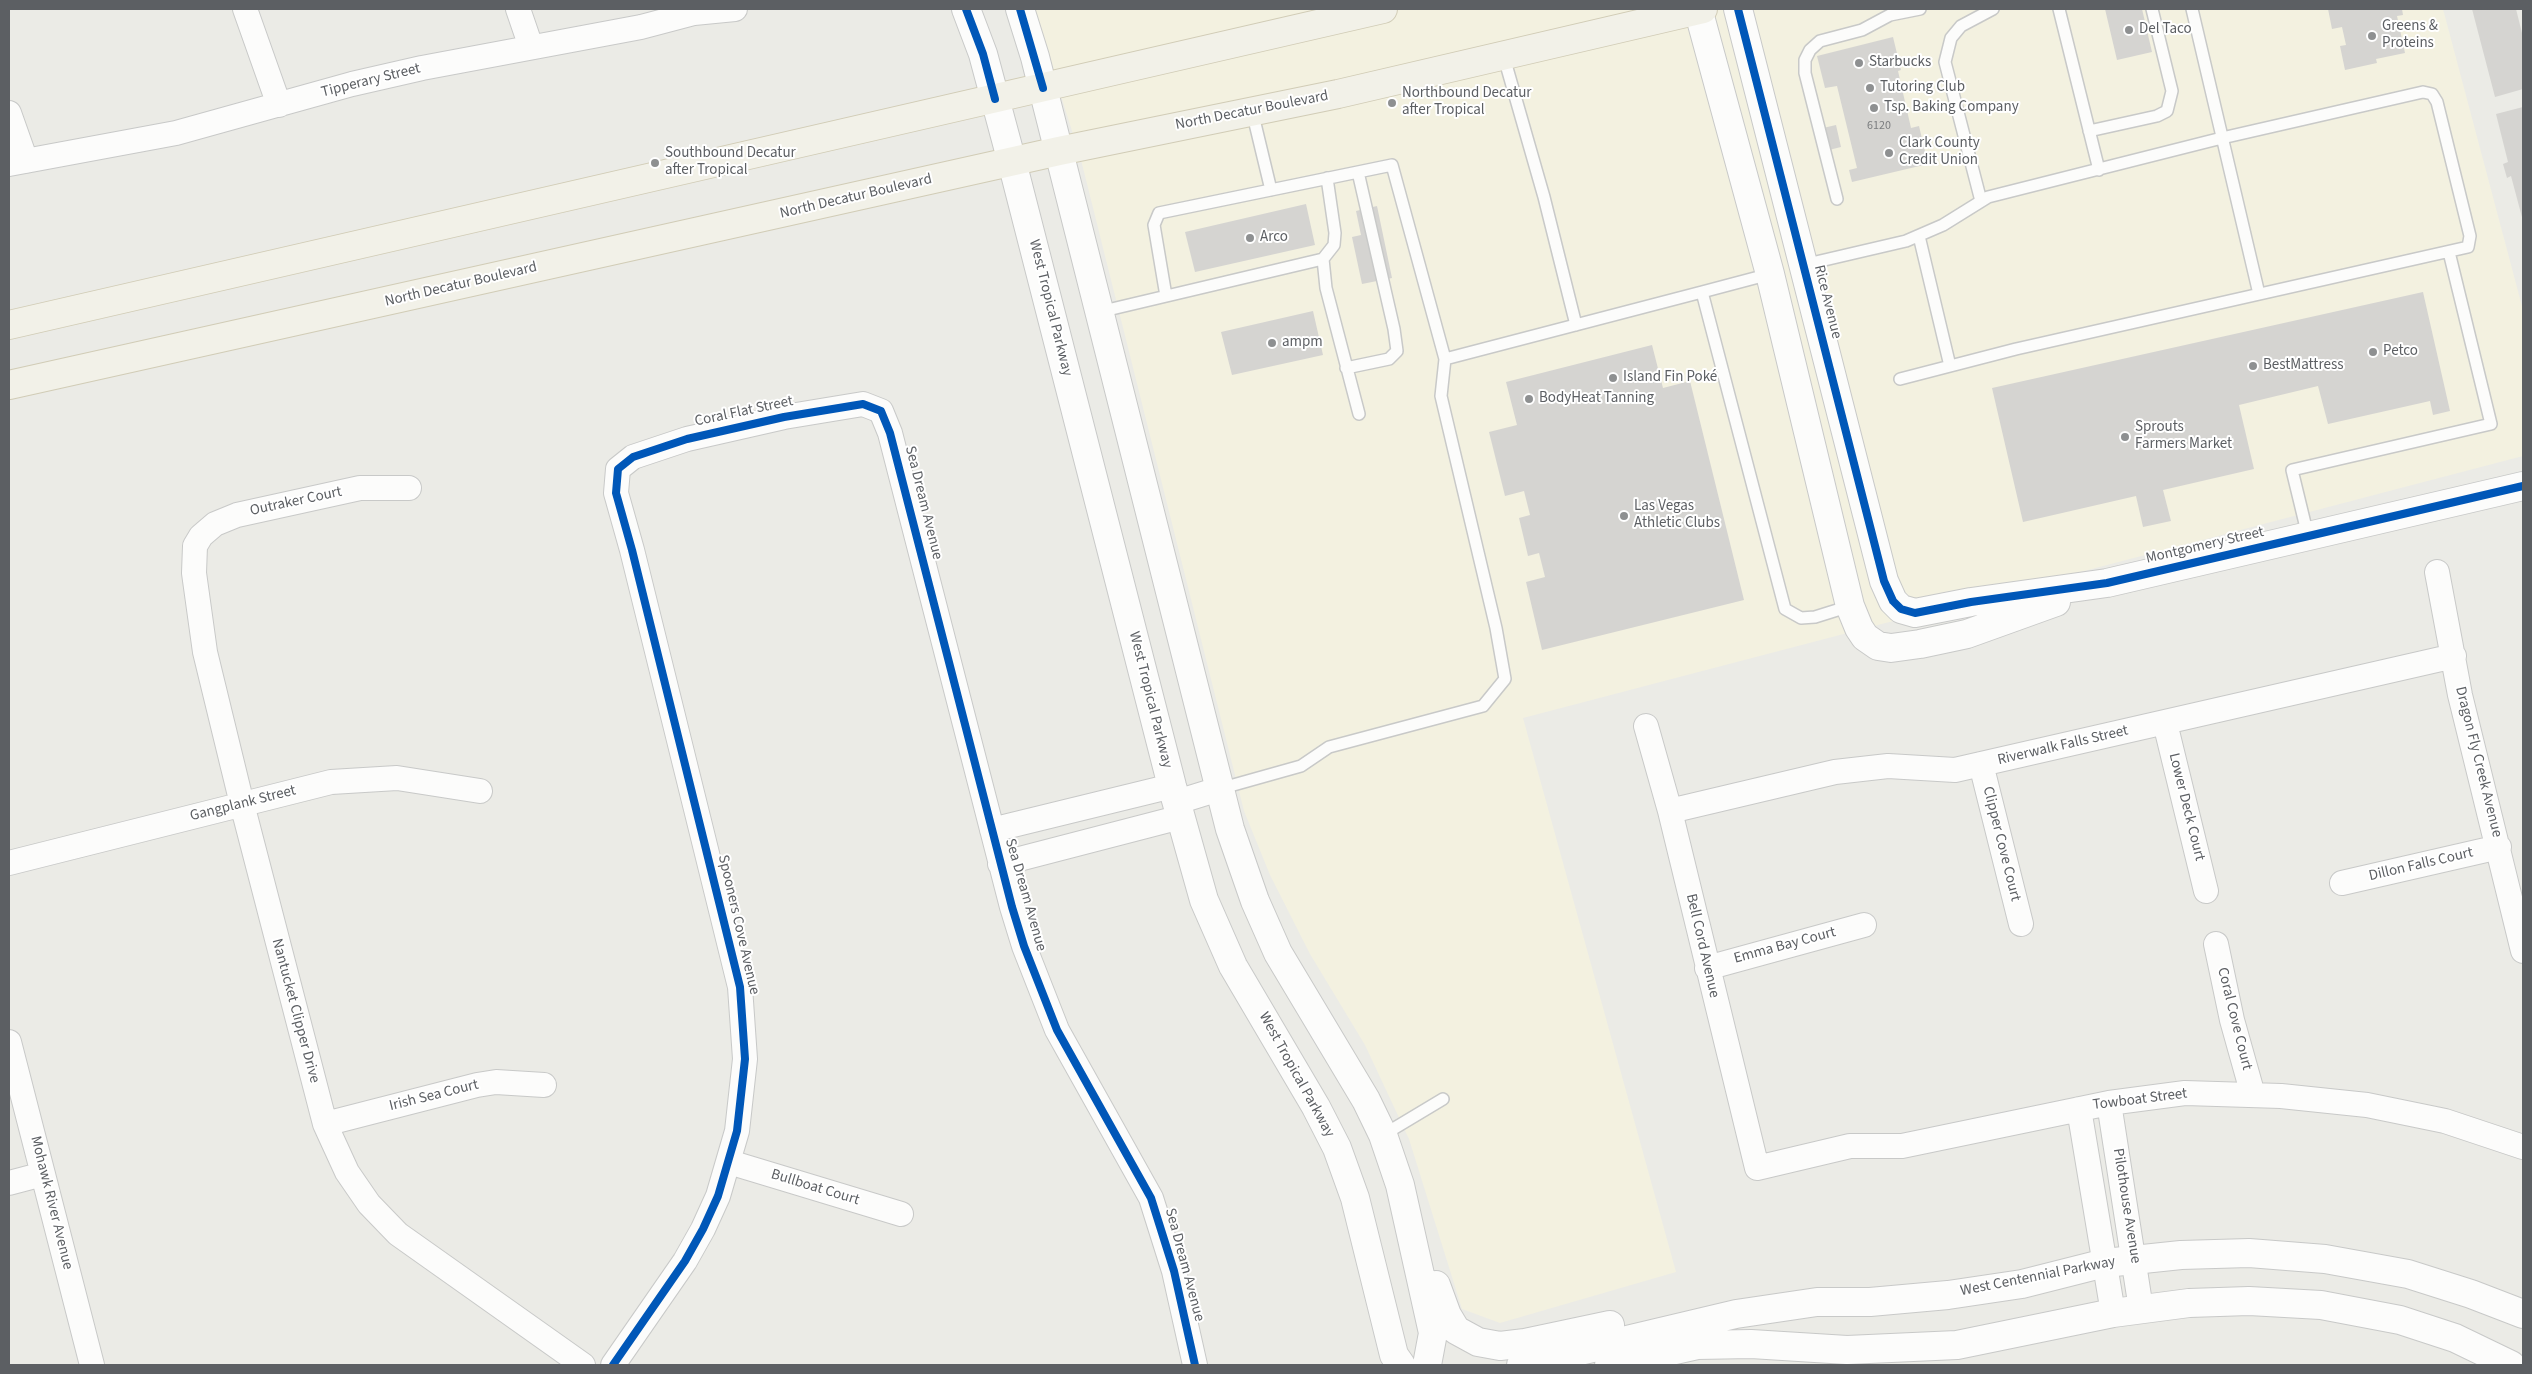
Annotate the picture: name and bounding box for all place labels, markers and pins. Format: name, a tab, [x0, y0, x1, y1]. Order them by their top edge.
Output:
place label: Greens & Proteins	[2382, 18, 2438, 53]
place label: Del Taco	[2139, 21, 2192, 39]
marker: Del Taco	[2123, 24, 2135, 36]
marker: Greens & Proteins	[2366, 30, 2378, 42]
place label: Starbucks	[1869, 54, 1931, 72]
marker: Starbucks	[1853, 57, 1865, 69]
place label: Tutoring Club	[1880, 79, 1965, 97]
marker: Tutoring Club	[1864, 82, 1876, 94]
place label: Northbound Decatur after Tropical	[1402, 85, 1532, 120]
marker: Northbound Decatur after Tropical	[1386, 97, 1398, 109]
place label: Tsp. Baking Company	[1884, 99, 2019, 117]
marker: Tsp. Baking Company	[1868, 102, 1880, 114]
place label: Clark County Credit Union	[1899, 135, 1980, 170]
place label: Southbound Decatur after Tropical	[665, 145, 796, 180]
marker: Clark County Credit Union	[1883, 147, 1895, 159]
marker: Southbound Decatur after Tropical	[649, 157, 661, 169]
place label: Arco	[1260, 229, 1288, 247]
marker: Arco	[1244, 232, 1256, 244]
place label: ampm	[1282, 334, 1323, 352]
marker: ampm	[1266, 337, 1278, 349]
place label: Petco	[2383, 343, 2418, 361]
marker: Petco	[2367, 346, 2379, 358]
place label: BestMattress	[2263, 357, 2343, 375]
marker: BestMattress	[2247, 360, 2259, 372]
place label: Island Fin Poké	[1623, 369, 1717, 387]
marker: Island Fin Poké	[1607, 372, 1619, 384]
place label: BodyHeat Tanning	[1539, 390, 1654, 408]
marker: BodyHeat Tanning	[1523, 393, 1535, 405]
place label: Sprouts Farmers Market	[2135, 419, 2232, 454]
marker: Sprouts Farmers Market	[2119, 431, 2131, 443]
place label: Las Vegas Athletic Clubs	[1634, 498, 1720, 533]
marker: Las Vegas Athletic Clubs	[1618, 510, 1630, 522]

